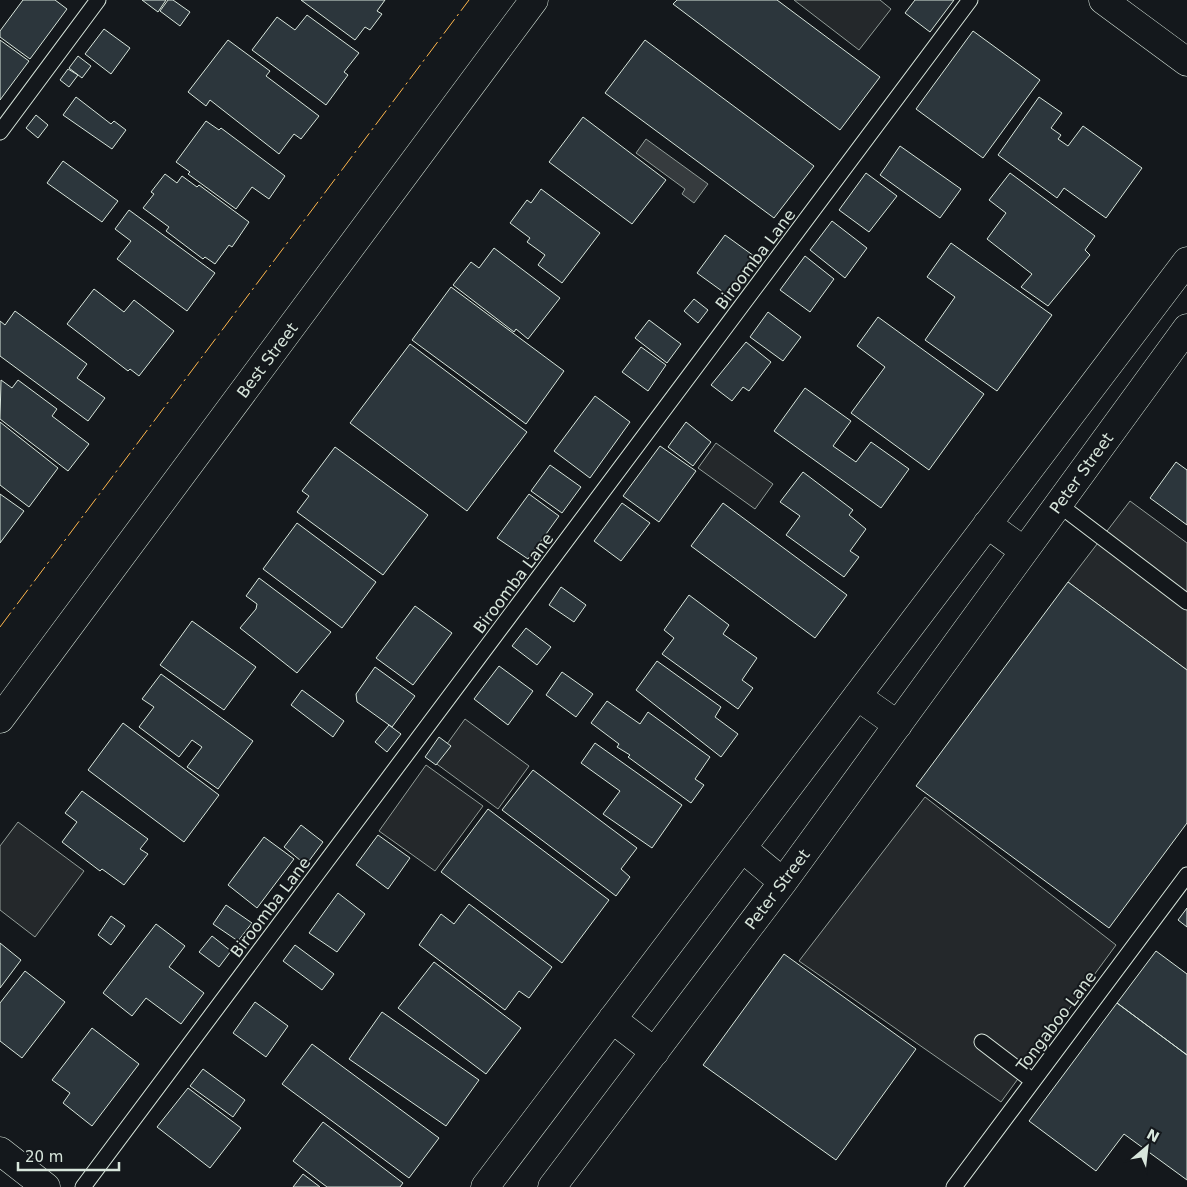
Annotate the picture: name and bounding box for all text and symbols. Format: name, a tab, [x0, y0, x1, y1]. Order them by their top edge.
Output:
street label: Biroomba Lane	[712, 205, 799, 313]
street label: Best Street	[233, 319, 302, 402]
street label: Peter Street	[1046, 429, 1117, 517]
street label: Biroomba Lane	[470, 529, 557, 637]
street label: Peter Street	[741, 846, 814, 933]
street label: Biroomba Lane	[227, 853, 314, 961]
street label: Tongaboo Lane	[1012, 967, 1100, 1076]
north arrow	[1122, 1122, 1172, 1172]
text: N	[1144, 1126, 1162, 1145]
scale bar	[18, 1140, 119, 1172]
text: 20 m	[25, 1148, 63, 1166]

